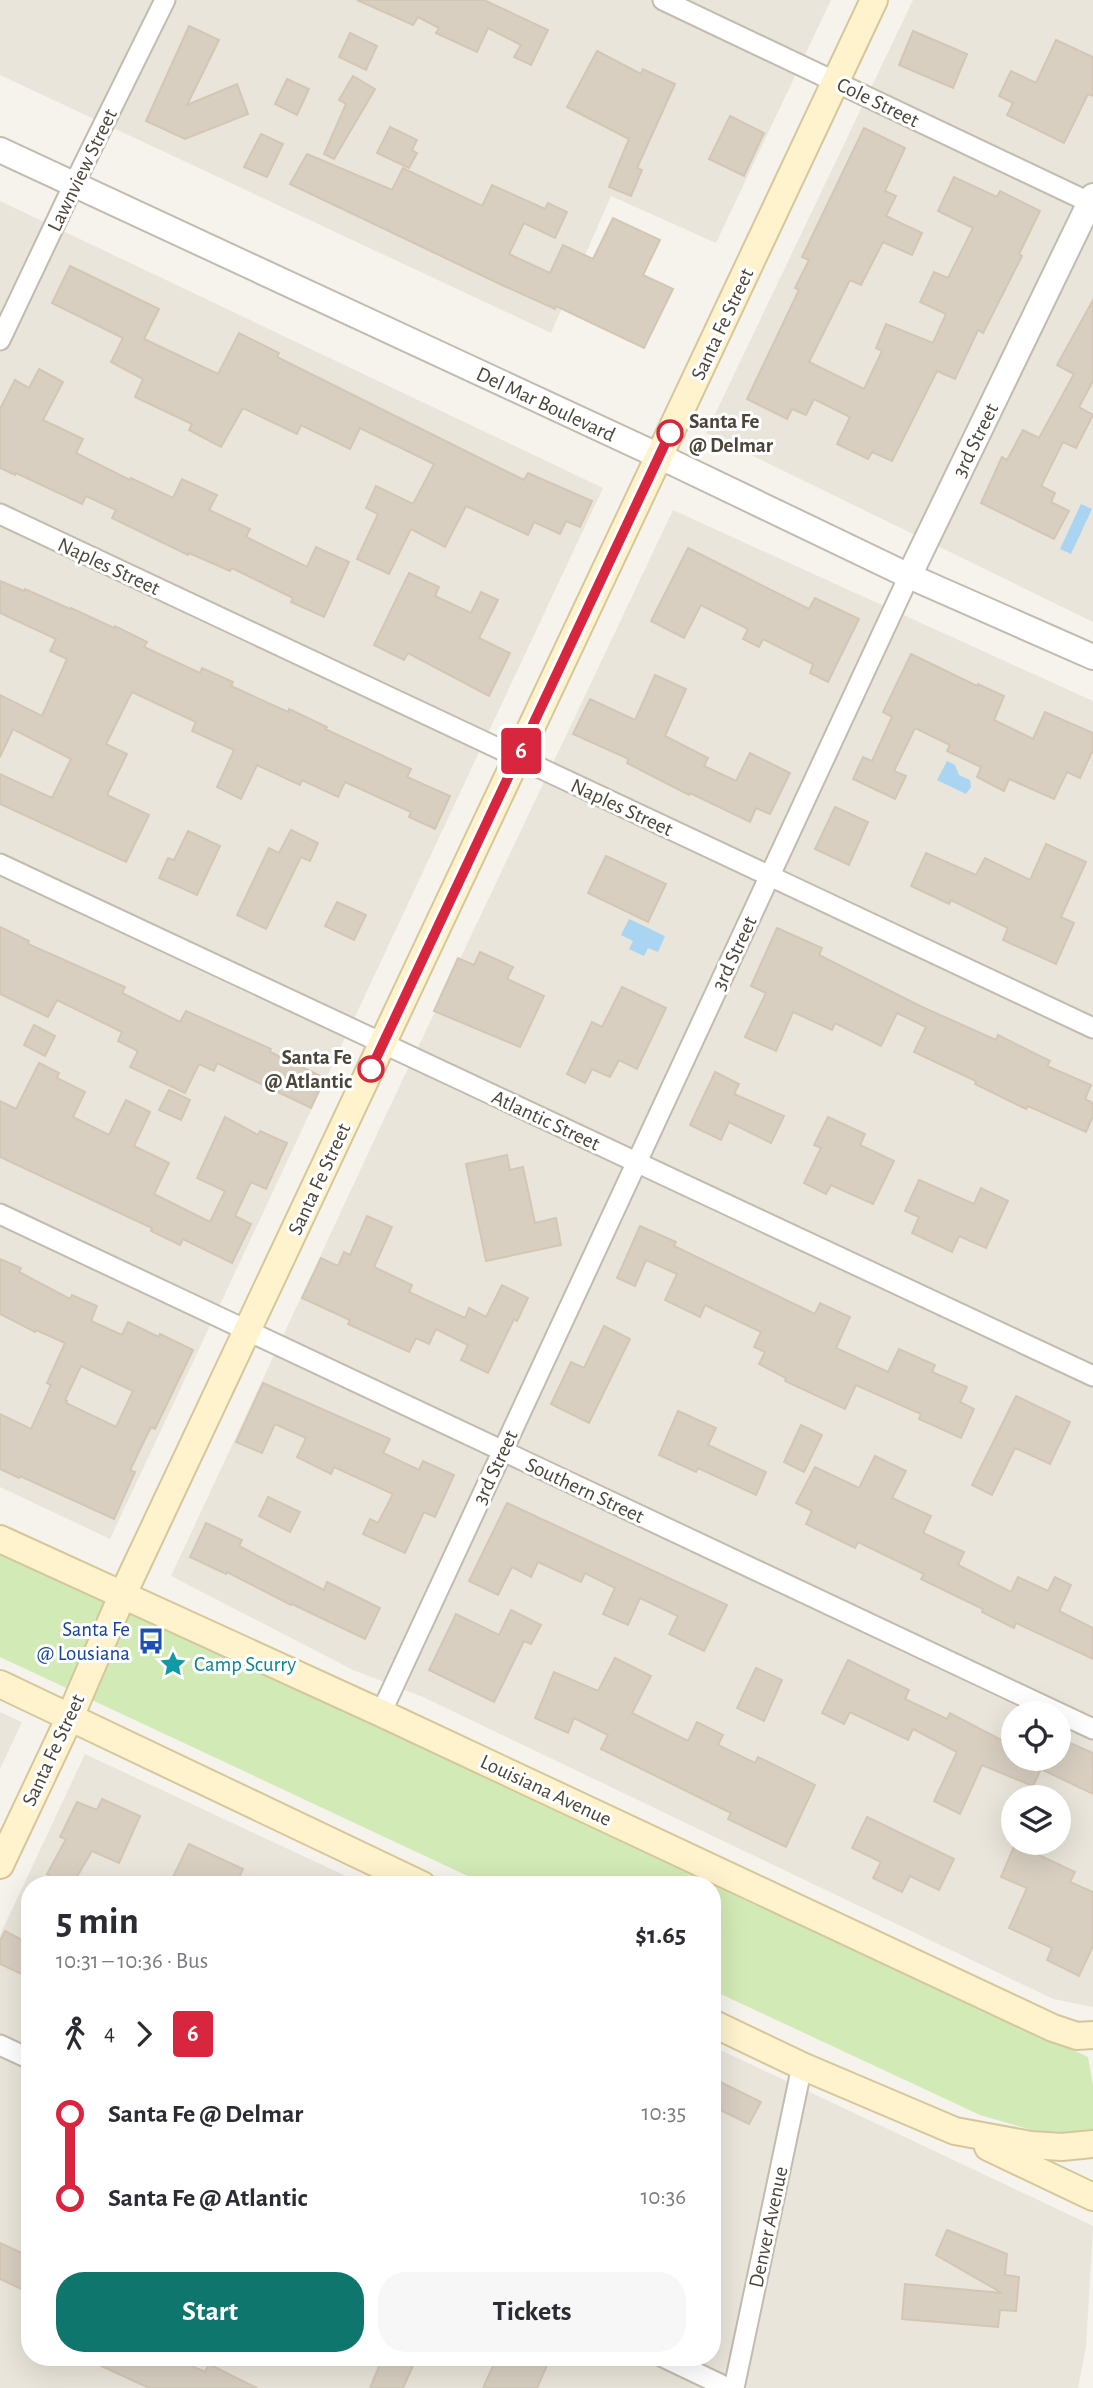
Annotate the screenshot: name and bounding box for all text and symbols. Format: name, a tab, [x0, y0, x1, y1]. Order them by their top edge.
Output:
street label: Cole Street	[833, 74, 922, 131]
street label: Lawnview Street	[44, 105, 121, 235]
street label: Santa Fe Street	[687, 265, 758, 383]
street label: Del Mar Boulevard	[473, 363, 619, 446]
street label: 3rd Street	[949, 400, 1002, 480]
place label: Santa Fe @ Delmar	[689, 411, 774, 456]
marker: Santa Fe @ Delmar	[657, 420, 683, 446]
street label: Naples Street	[55, 534, 163, 599]
line badge: 6	[498, 728, 544, 774]
text: 6	[515, 739, 527, 763]
street label: Naples Street	[568, 775, 676, 840]
street label: 3rd Street	[708, 913, 761, 994]
place label: Santa Fe @ Atlantic	[265, 1047, 352, 1092]
marker: Santa Fe @ Atlantic	[358, 1056, 384, 1082]
street label: Atlantic Street	[488, 1086, 603, 1155]
street label: Santa Fe Street	[284, 1120, 355, 1238]
street label: 3rd Street	[469, 1427, 522, 1508]
street label: Southern Street	[522, 1454, 648, 1527]
place label: Santa Fe @ Lousiana	[37, 1619, 130, 1664]
bus stop icon: Santa Fe @ Lousiana	[136, 1626, 166, 1656]
place icon: Camp Scurry	[158, 1649, 188, 1679]
place label: Camp Scurry	[194, 1654, 296, 1675]
street label: Santa Fe Street	[18, 1691, 89, 1809]
map controls	[1001, 1701, 1071, 1855]
button: locate	[1001, 1701, 1071, 1771]
street label: Louisiana Avenue	[477, 1751, 615, 1830]
button: layers	[1001, 1785, 1071, 1855]
text: 5 min	[56, 1903, 139, 1941]
text: $1.65	[635, 1922, 686, 1948]
text: 10:31 – 10:36 · Bus	[56, 1950, 208, 1973]
icon: walk	[56, 2015, 94, 2053]
icon: forward	[125, 2015, 163, 2053]
text: 4	[104, 2022, 115, 2045]
text: 6	[187, 2022, 199, 2046]
text: Santa Fe @ Delmar	[108, 2101, 303, 2127]
text: 10:35	[642, 2102, 686, 2125]
street label: Denver Avenue	[745, 2165, 792, 2290]
text: Santa Fe @ Atlantic	[108, 2185, 308, 2211]
text: 10:36	[640, 2186, 686, 2209]
button: Start	[56, 2272, 364, 2352]
button: Tickets	[378, 2272, 686, 2352]

